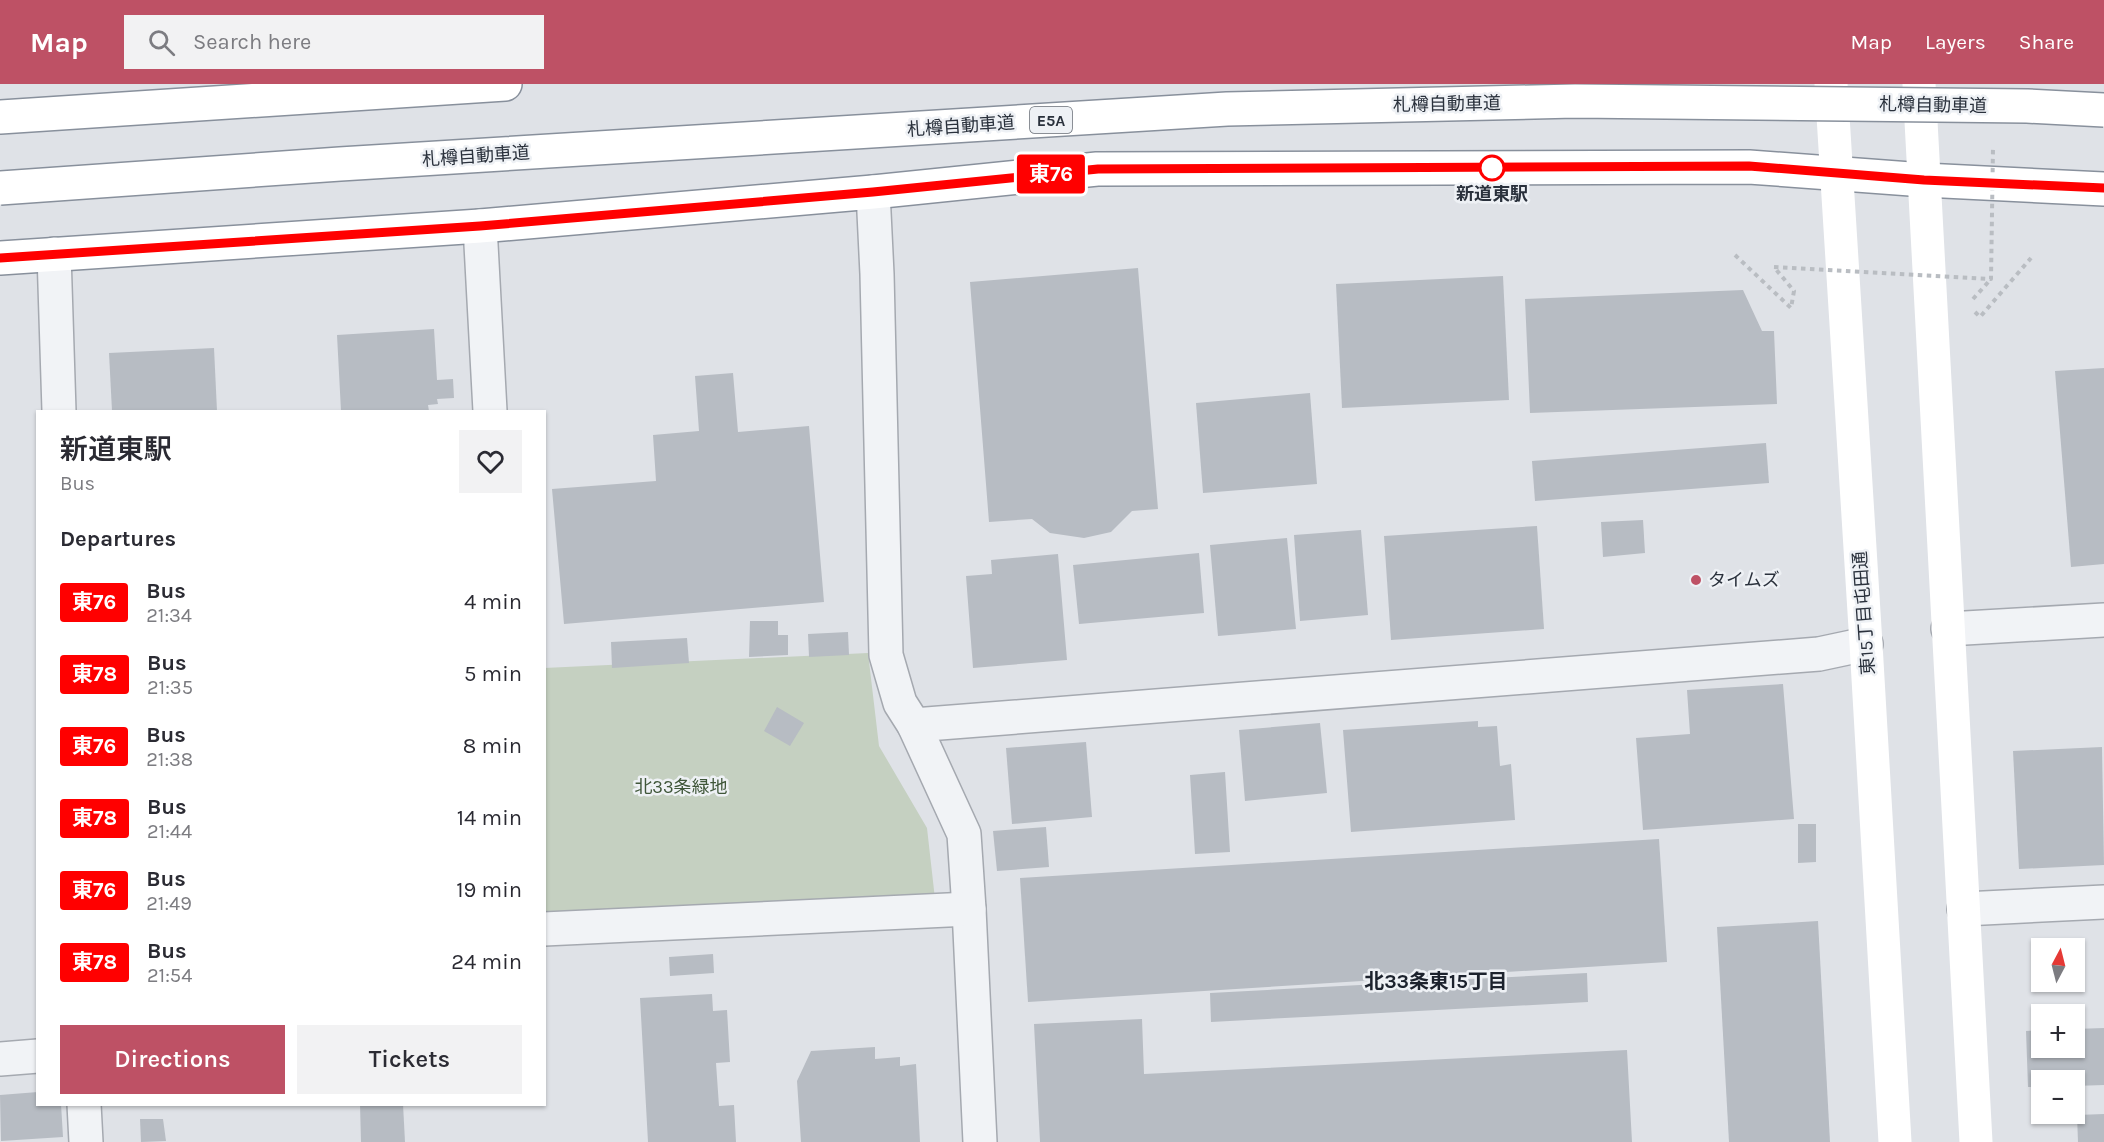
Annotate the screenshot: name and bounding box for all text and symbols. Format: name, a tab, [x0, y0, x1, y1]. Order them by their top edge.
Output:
search box	[124, 15, 544, 69]
text: Map	[30, 26, 88, 59]
icon: search	[145, 26, 178, 59]
text: Search here	[193, 29, 311, 55]
text: Map	[1850, 30, 1892, 54]
text: Layers	[1925, 30, 1986, 54]
text: Share	[2019, 30, 2074, 54]
street label: 札樽自動車道	[1393, 92, 1501, 116]
street label: 札樽自動車道	[1879, 93, 1987, 117]
road number: E5A	[1030, 107, 1072, 133]
street label: 札樽自動車道	[906, 111, 1016, 141]
street label: 札樽自動車道	[421, 141, 531, 171]
line badge: 東76	[1016, 154, 1086, 194]
marker: 新道東駅	[1479, 155, 1505, 181]
text: 東76	[1029, 162, 1073, 186]
place label: 新道東駅	[1456, 183, 1528, 205]
button: heart	[459, 430, 522, 493]
text: 新道東駅	[60, 433, 172, 466]
text: Bus	[60, 472, 95, 495]
text: Departures	[60, 526, 176, 552]
street label: 東15丁目屯田通	[1849, 550, 1879, 676]
place label: タイムズ	[1708, 569, 1780, 591]
marker: タイムズ	[1689, 573, 1703, 587]
text: Bus	[146, 578, 186, 604]
text: 4 min	[464, 589, 522, 615]
text: 東76	[72, 590, 116, 614]
text: 21:34	[146, 604, 192, 627]
text: Bus	[147, 650, 187, 676]
text: 5 min	[464, 661, 522, 687]
text: 東78	[72, 662, 117, 686]
text: 21:35	[147, 676, 193, 699]
text: Bus	[146, 722, 186, 748]
text: 8 min	[463, 733, 522, 759]
text: 東76	[72, 734, 116, 758]
text: 21:38	[146, 748, 193, 771]
park label: 北33条緑地	[634, 776, 728, 798]
text: Bus	[147, 794, 187, 820]
text: 14 min	[457, 805, 522, 831]
text: 東78	[72, 806, 117, 830]
text: 21:44	[147, 820, 192, 843]
text: Bus	[146, 866, 186, 892]
text: 19 min	[456, 877, 522, 903]
text: 東76	[72, 878, 116, 902]
text: 21:49	[146, 892, 192, 915]
text: Bus	[147, 938, 187, 964]
north arrow	[2031, 938, 2085, 992]
map controls	[2031, 938, 2085, 1124]
text: 24 min	[451, 949, 522, 975]
text: 東78	[72, 950, 117, 974]
text: 21:54	[147, 964, 192, 987]
district label: 北33条東15丁目	[1364, 970, 1508, 993]
button: +	[2031, 1004, 2085, 1058]
button: Directions	[60, 1025, 285, 1094]
button: Tickets	[297, 1025, 522, 1094]
button: −	[2031, 1070, 2085, 1124]

